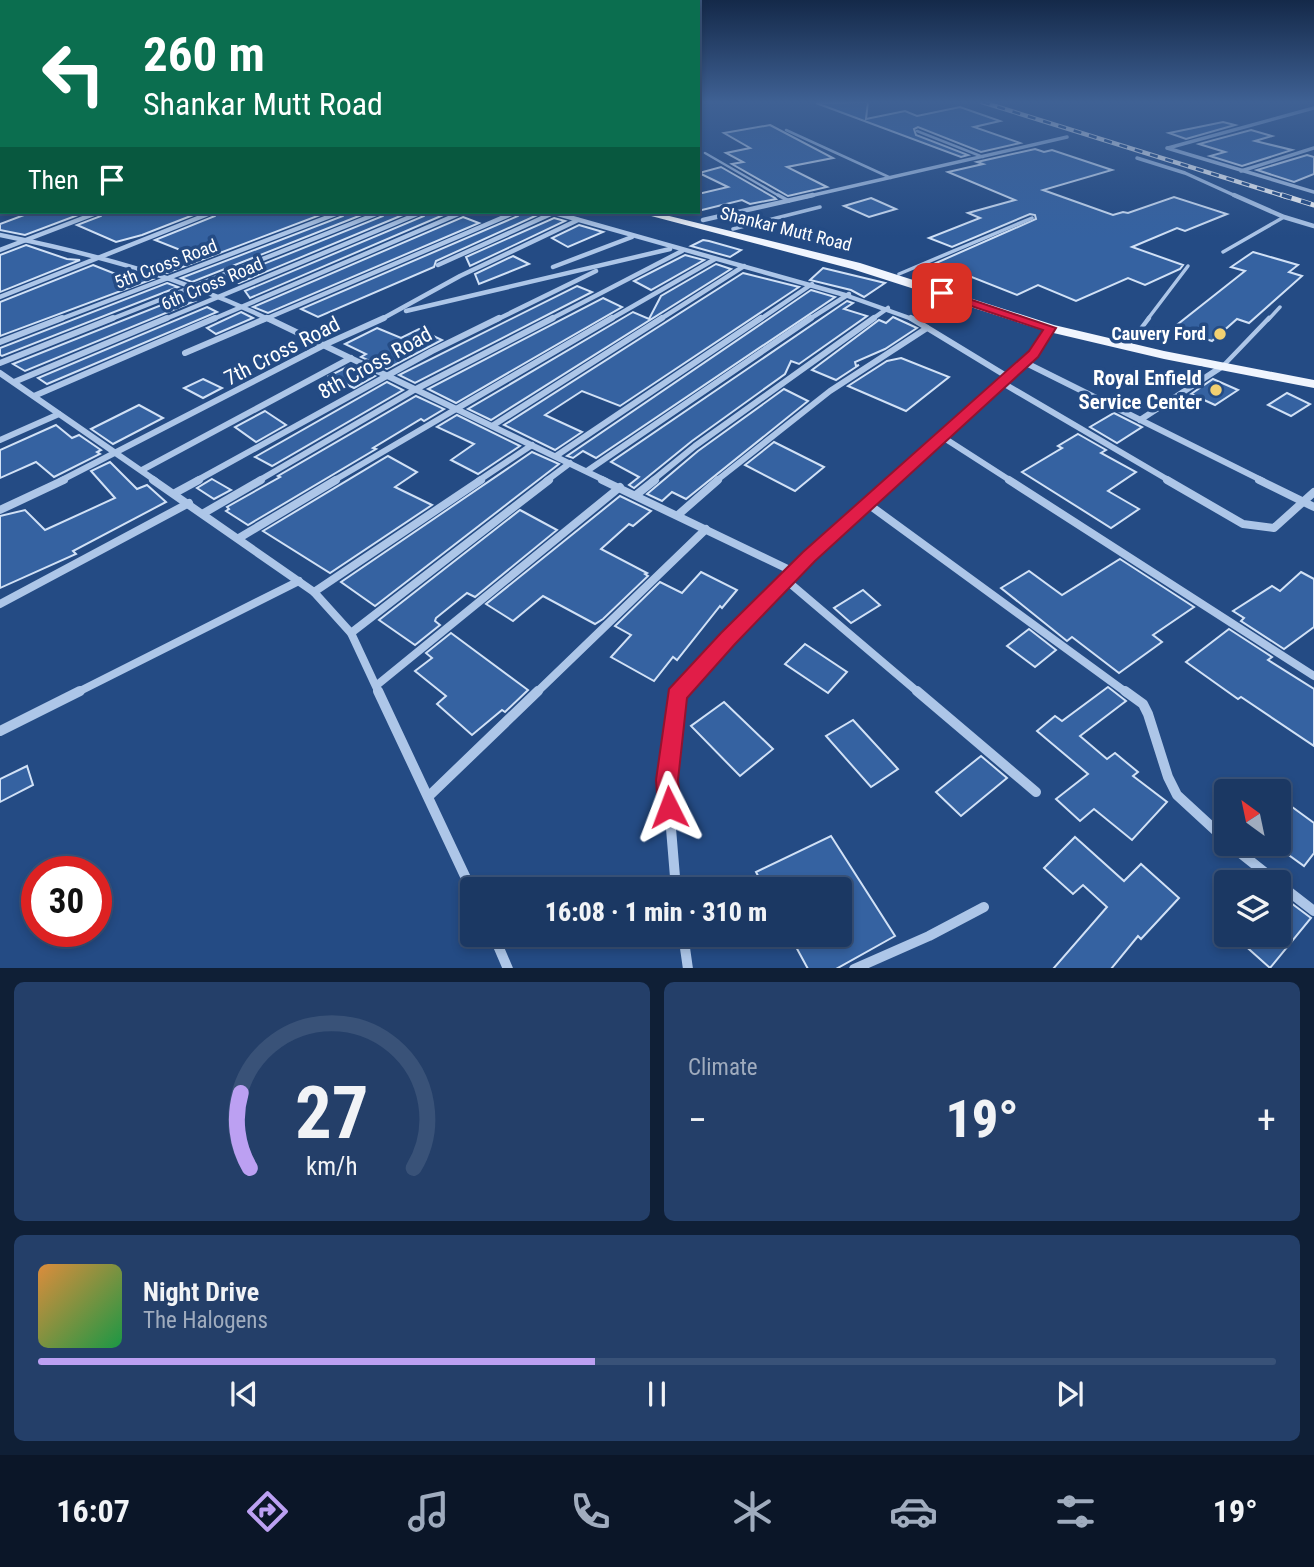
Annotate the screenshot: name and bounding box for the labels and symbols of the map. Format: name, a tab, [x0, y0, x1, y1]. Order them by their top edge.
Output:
street label: Shankar Mutt Road	[718, 202, 854, 255]
street label: 5th Cross Road	[112, 234, 220, 293]
street label: 6th Cross Road	[158, 253, 266, 314]
pin	[912, 263, 972, 323]
street label: 7th Cross Road	[220, 312, 344, 390]
street label: 8th Cross Road	[314, 322, 436, 404]
place label: Cauvery Ford	[1112, 323, 1206, 344]
marker: Cauvery Ford	[1212, 326, 1228, 342]
place label: Royal Enfield Service Center	[1078, 366, 1202, 414]
marker: Royal Enfield Service Center	[1208, 382, 1224, 398]
position arrow	[632, 770, 706, 844]
north arrow	[1214, 779, 1292, 856]
speed limit sign: 30	[21, 856, 112, 947]

